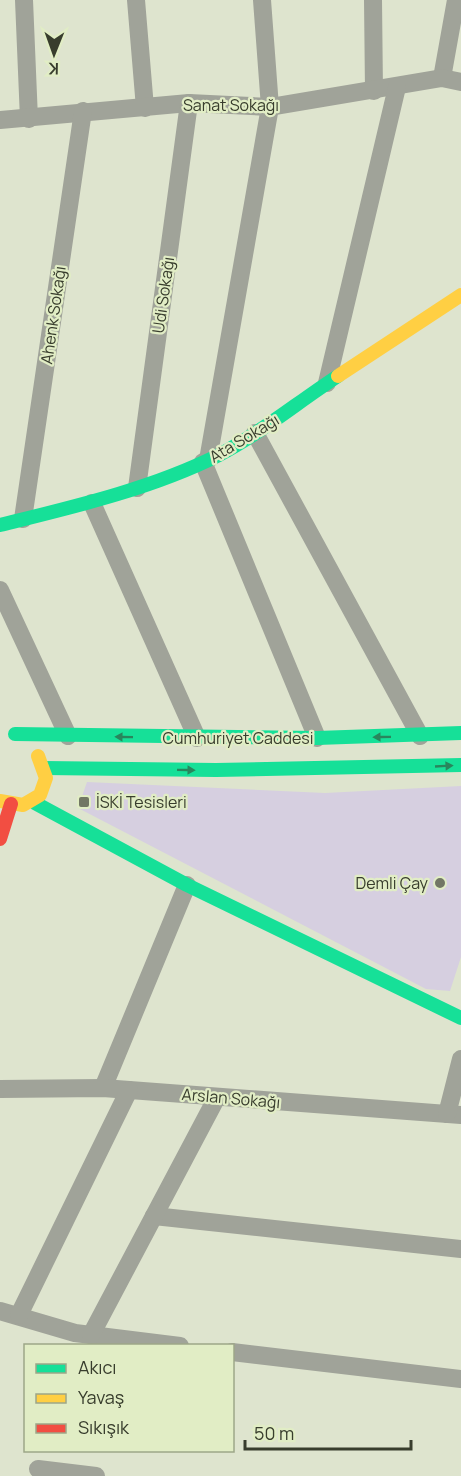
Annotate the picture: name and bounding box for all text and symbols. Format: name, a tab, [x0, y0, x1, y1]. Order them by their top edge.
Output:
north arrow	[24, 24, 84, 84]
text: K	[48, 58, 59, 80]
street label: Sanat Sokağı	[183, 94, 279, 116]
street label: Udi Sokağı	[147, 255, 179, 335]
street label: Ahenk Sokağı	[35, 265, 71, 365]
street label: Ata Sokağı	[205, 409, 283, 467]
street label: Cumhuriyet Caddesi	[163, 727, 313, 749]
one-way arrow	[114, 732, 133, 742]
one-way arrow	[372, 732, 391, 742]
one-way arrow	[435, 762, 454, 771]
one-way arrow	[177, 765, 196, 775]
place label: İSKİ Tesisleri	[96, 791, 187, 813]
marker: İSKİ Tesisleri	[77, 795, 91, 809]
place label: Demli Çay	[356, 872, 429, 894]
marker: Demli Çay	[433, 876, 447, 890]
street label: Arslan Sokağı	[181, 1083, 281, 1113]
legend	[24, 1344, 234, 1452]
text: Akıcı	[78, 1355, 116, 1379]
text: Yavaş	[78, 1385, 124, 1409]
scale bar	[245, 1413, 412, 1451]
text: Sıkışık	[78, 1415, 130, 1439]
text: 50 m	[254, 1421, 294, 1445]

